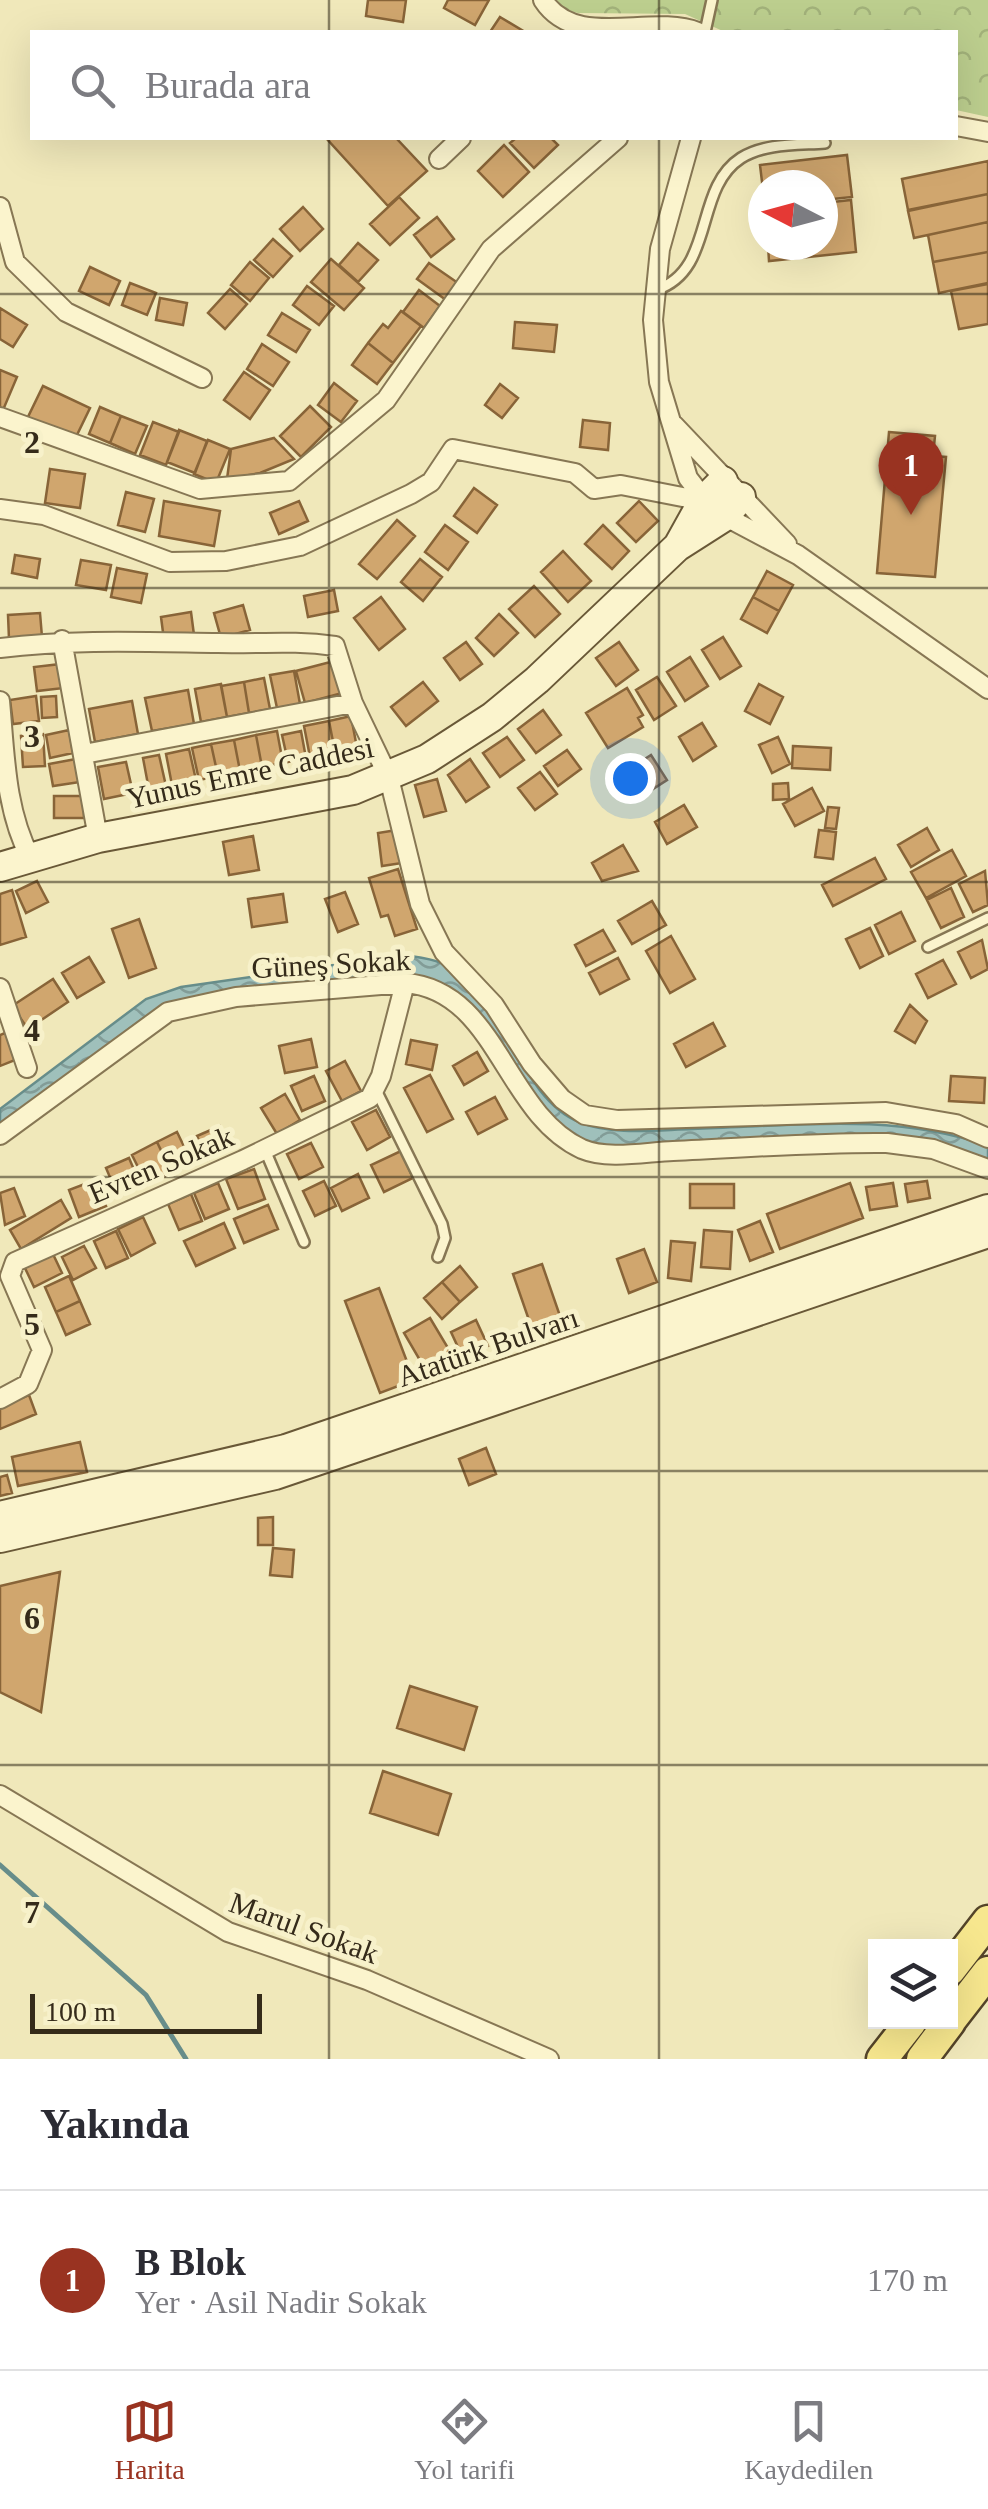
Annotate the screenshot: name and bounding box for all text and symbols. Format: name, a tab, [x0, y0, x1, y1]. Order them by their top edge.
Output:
search box	[30, 30, 958, 140]
icon: search	[65, 58, 120, 113]
text: Burada ara	[145, 64, 311, 106]
north arrow	[748, 170, 838, 260]
text: 2	[24, 424, 40, 460]
pin: 1	[878, 432, 944, 515]
text: 3	[24, 718, 40, 754]
street label: Yunus Emre Caddesi	[123, 730, 376, 815]
your location	[605, 753, 656, 804]
street label: Güneş Sokak	[251, 943, 411, 984]
text: 4	[24, 1012, 40, 1048]
street label: Evren Sokak	[83, 1119, 238, 1210]
street label: Atatürk Bulvarı	[393, 1300, 583, 1393]
text: 5	[24, 1306, 40, 1342]
text: 6	[24, 1600, 40, 1636]
street label: Marul Sokak	[225, 1885, 383, 1970]
text: 7	[24, 1894, 40, 1930]
map controls	[868, 1939, 958, 2029]
button: layers	[868, 1939, 958, 2029]
scale bar	[30, 1989, 262, 2034]
text: 100 m	[45, 1996, 116, 2027]
text: Yakında	[40, 2101, 189, 2147]
text: B Blok	[135, 2241, 246, 2283]
text: 1	[65, 2262, 81, 2298]
text: 170 m	[867, 2262, 948, 2298]
text: Yer · Asil Nadir Sokak	[135, 2284, 427, 2320]
tab: Harita	[115, 2394, 185, 2486]
tab: Yol tarifi	[414, 2394, 515, 2486]
tab: Kaydedilen	[744, 2394, 873, 2486]

